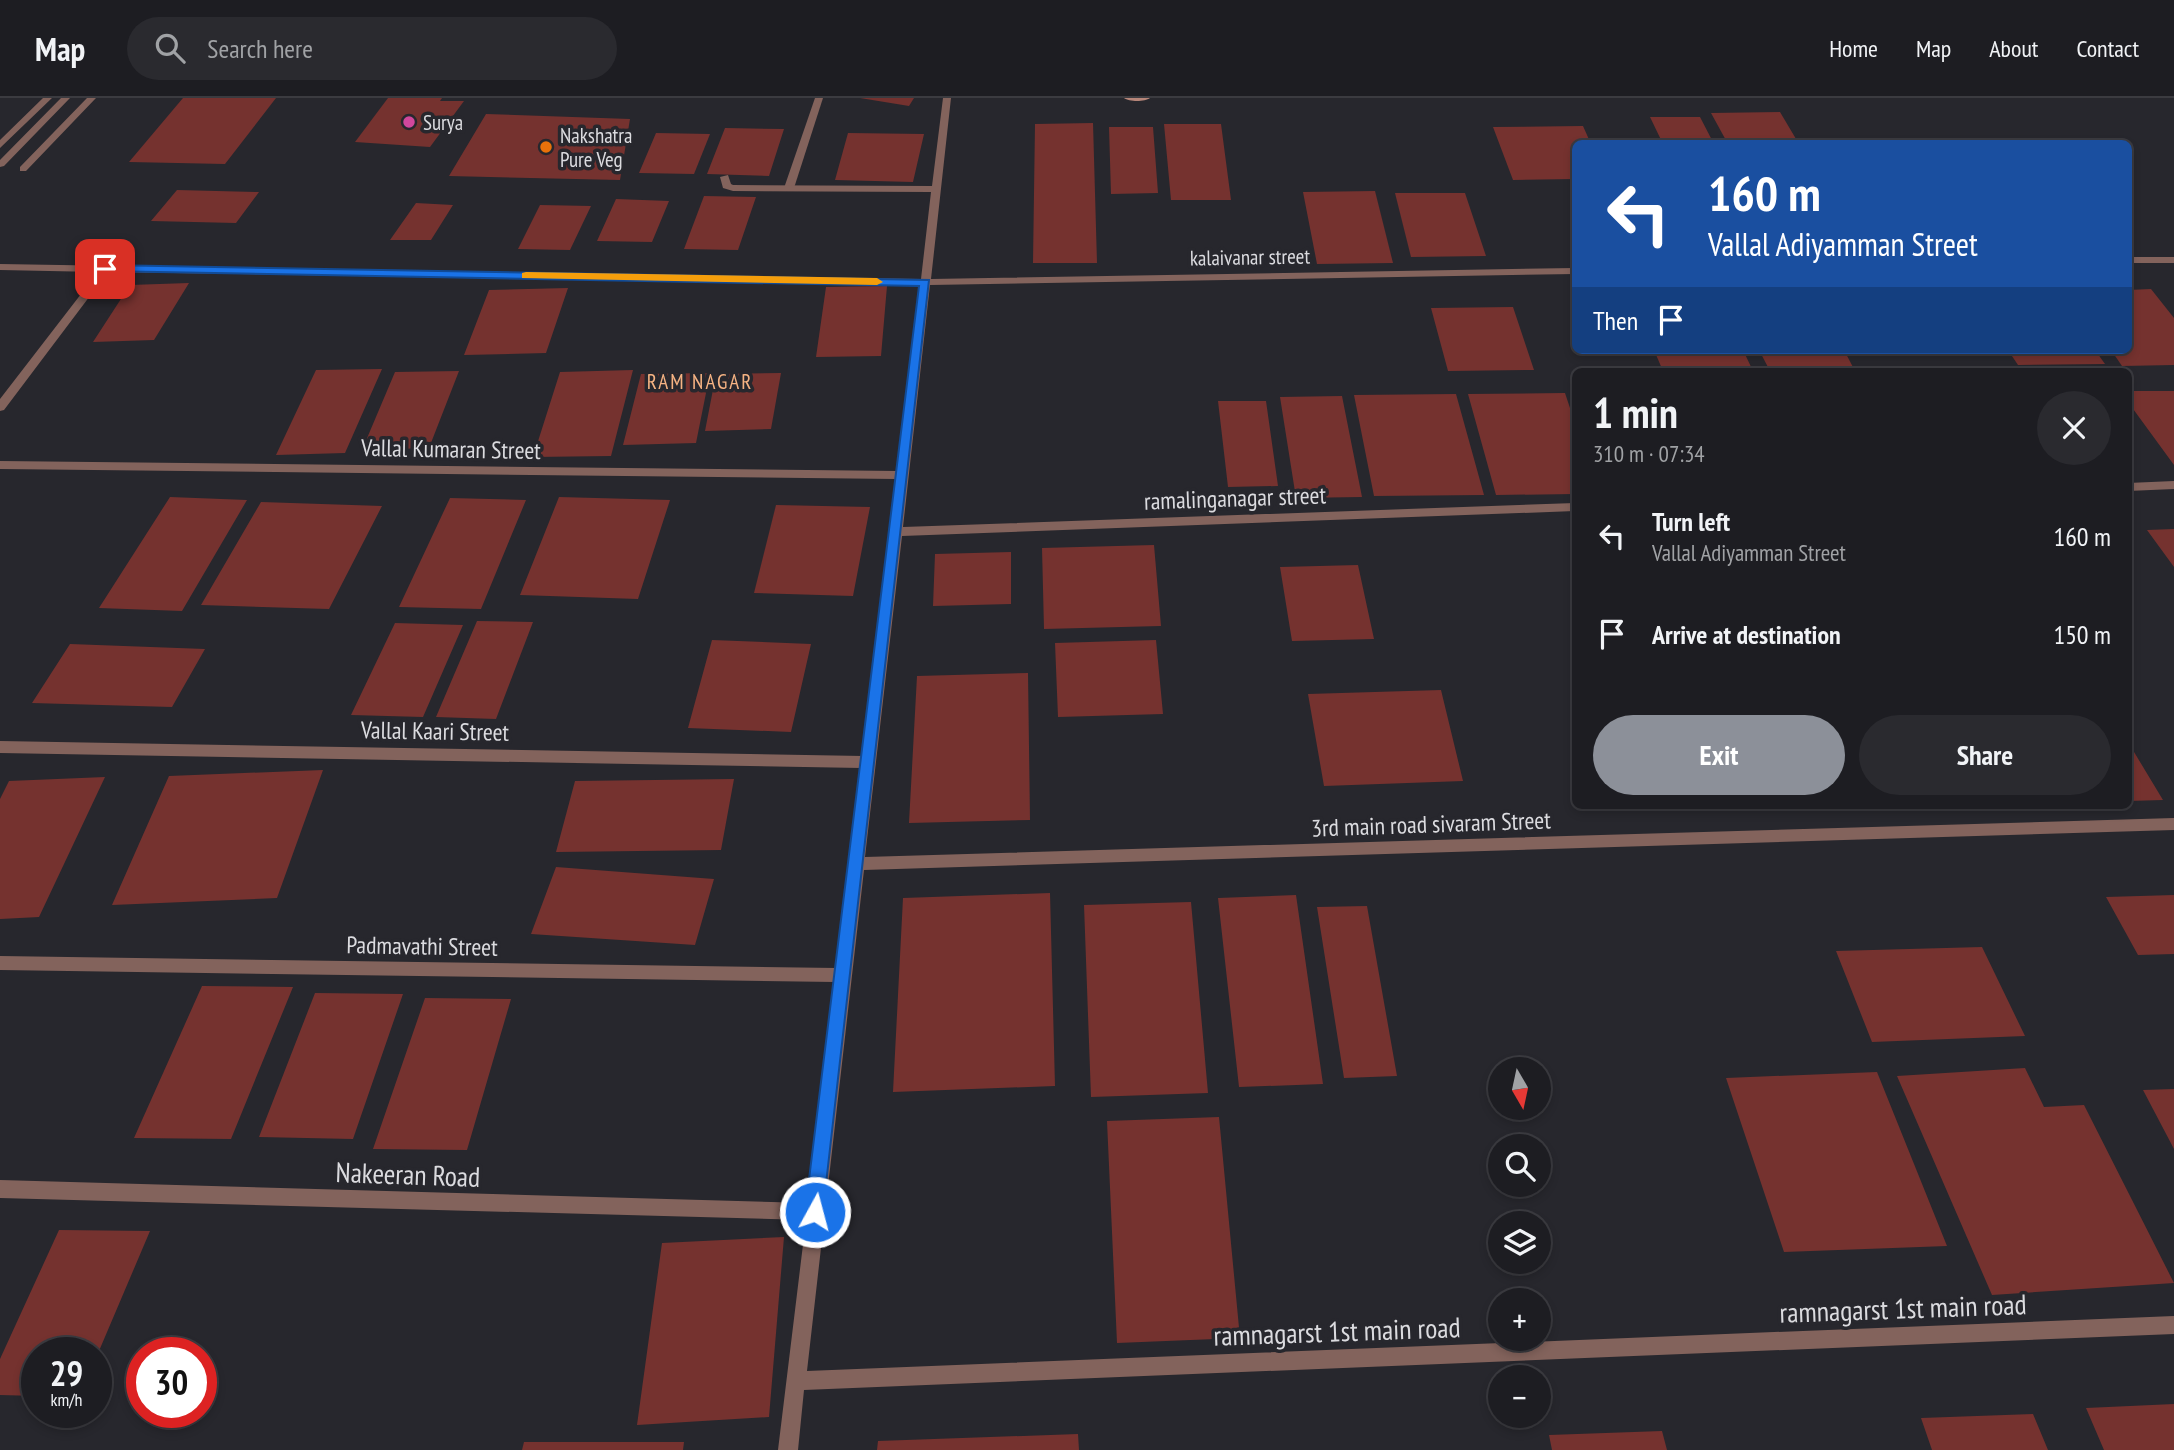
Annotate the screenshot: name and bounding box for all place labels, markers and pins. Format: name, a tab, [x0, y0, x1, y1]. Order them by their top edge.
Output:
place label: Surya	[423, 109, 463, 136]
marker: Surya	[401, 114, 417, 130]
place label: Nakshatra Pure Veg	[560, 122, 633, 173]
marker: Nakshatra Pure Veg	[538, 139, 554, 155]
pin	[75, 239, 135, 299]

